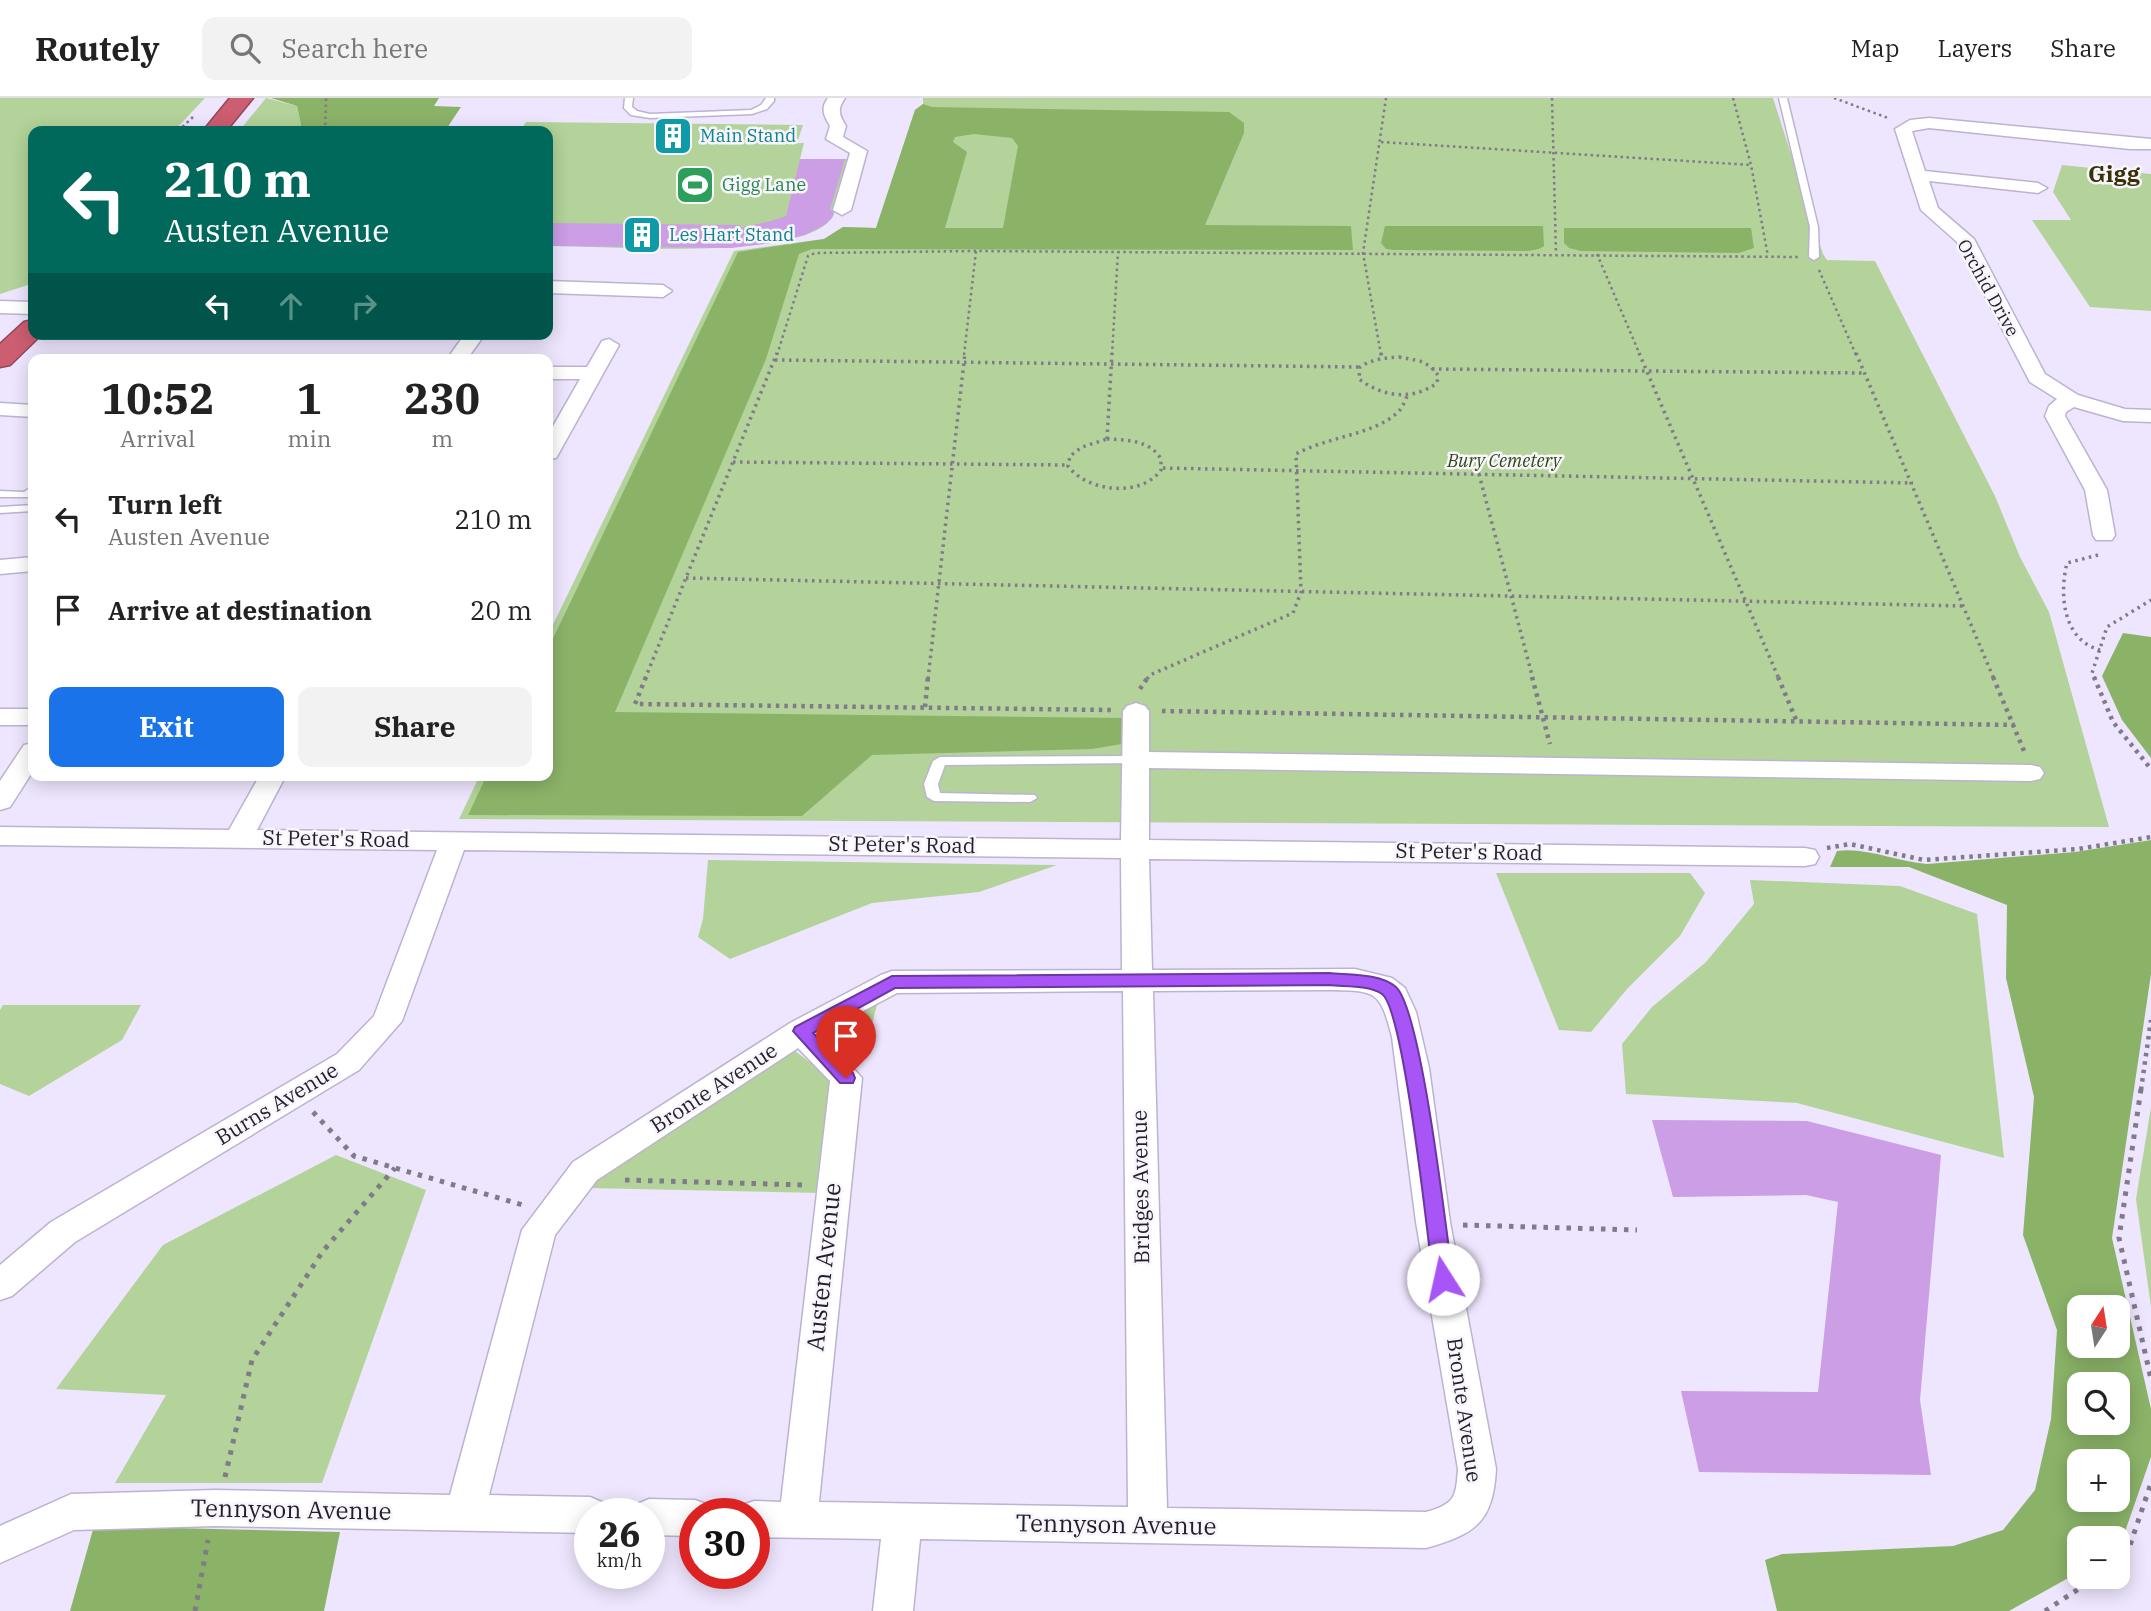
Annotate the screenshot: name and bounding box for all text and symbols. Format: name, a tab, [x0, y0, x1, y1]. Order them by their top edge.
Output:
search box	[202, 17, 692, 80]
text: Routely	[35, 27, 160, 70]
icon: search	[226, 29, 264, 67]
text: Search here	[282, 31, 428, 65]
text: Map	[1851, 32, 1899, 64]
text: Layers	[1937, 32, 2012, 64]
text: Share	[2050, 32, 2116, 64]
building icon: Main Stand	[652, 115, 694, 157]
place label: Main Stand	[700, 124, 796, 147]
text: 210 m	[164, 147, 311, 210]
icon: left	[49, 154, 140, 245]
district label: Gigg	[2088, 158, 2141, 188]
sports icon: Gigg Lane	[674, 164, 716, 206]
place label: Gigg Lane	[722, 173, 806, 196]
text: Austen Avenue	[164, 209, 389, 251]
building icon: Les Hart Stand	[621, 214, 663, 256]
place label: Les Hart Stand	[669, 223, 794, 246]
street label: Orchid Drive	[1952, 235, 2025, 340]
icon: left	[199, 287, 237, 325]
icon: ahead	[272, 287, 310, 325]
icon: right	[345, 287, 383, 325]
text: 10:52	[101, 371, 215, 426]
text: 1	[297, 371, 322, 426]
text: 230	[404, 371, 480, 426]
text: Arrival	[120, 423, 195, 453]
text: min	[288, 423, 331, 453]
text: m	[431, 423, 453, 453]
park label: Bury Cemetery	[1446, 449, 1563, 472]
text: Turn left	[108, 487, 222, 521]
icon: left	[49, 500, 87, 538]
text: 210 m	[454, 502, 532, 536]
text: Austen Avenue	[108, 521, 270, 551]
icon: arrive	[49, 591, 87, 629]
text: Arrive at destination	[108, 593, 372, 627]
text: 20 m	[470, 593, 532, 627]
button: Exit	[49, 687, 284, 767]
button: Share	[298, 687, 532, 767]
street label: St Peter's Road	[262, 823, 410, 853]
street label: St Peter's Road	[828, 829, 976, 859]
street label: St Peter's Road	[1395, 836, 1543, 866]
pin	[816, 1006, 876, 1078]
icon: arrive	[827, 1017, 865, 1055]
street label: Bronte Avenue	[645, 1036, 782, 1139]
street label: Burns Avenue	[210, 1055, 343, 1151]
street label: Bridges Avenue	[1125, 1110, 1155, 1264]
street label: Austen Avenue	[798, 1181, 848, 1353]
position arrow	[1406, 1242, 1480, 1316]
north arrow	[2067, 1295, 2130, 1358]
map controls	[2067, 1295, 2130, 1589]
street label: Bronte Avenue	[1441, 1336, 1489, 1484]
button: search	[2067, 1372, 2130, 1435]
button: +	[2067, 1449, 2130, 1512]
street label: Tennyson Avenue	[190, 1491, 392, 1527]
speed limit sign: 30	[679, 1498, 770, 1589]
street label: Tennyson Avenue	[1015, 1506, 1217, 1542]
text: 26	[598, 1511, 641, 1557]
button: −	[2067, 1526, 2130, 1589]
text: km/h	[597, 1549, 642, 1572]

